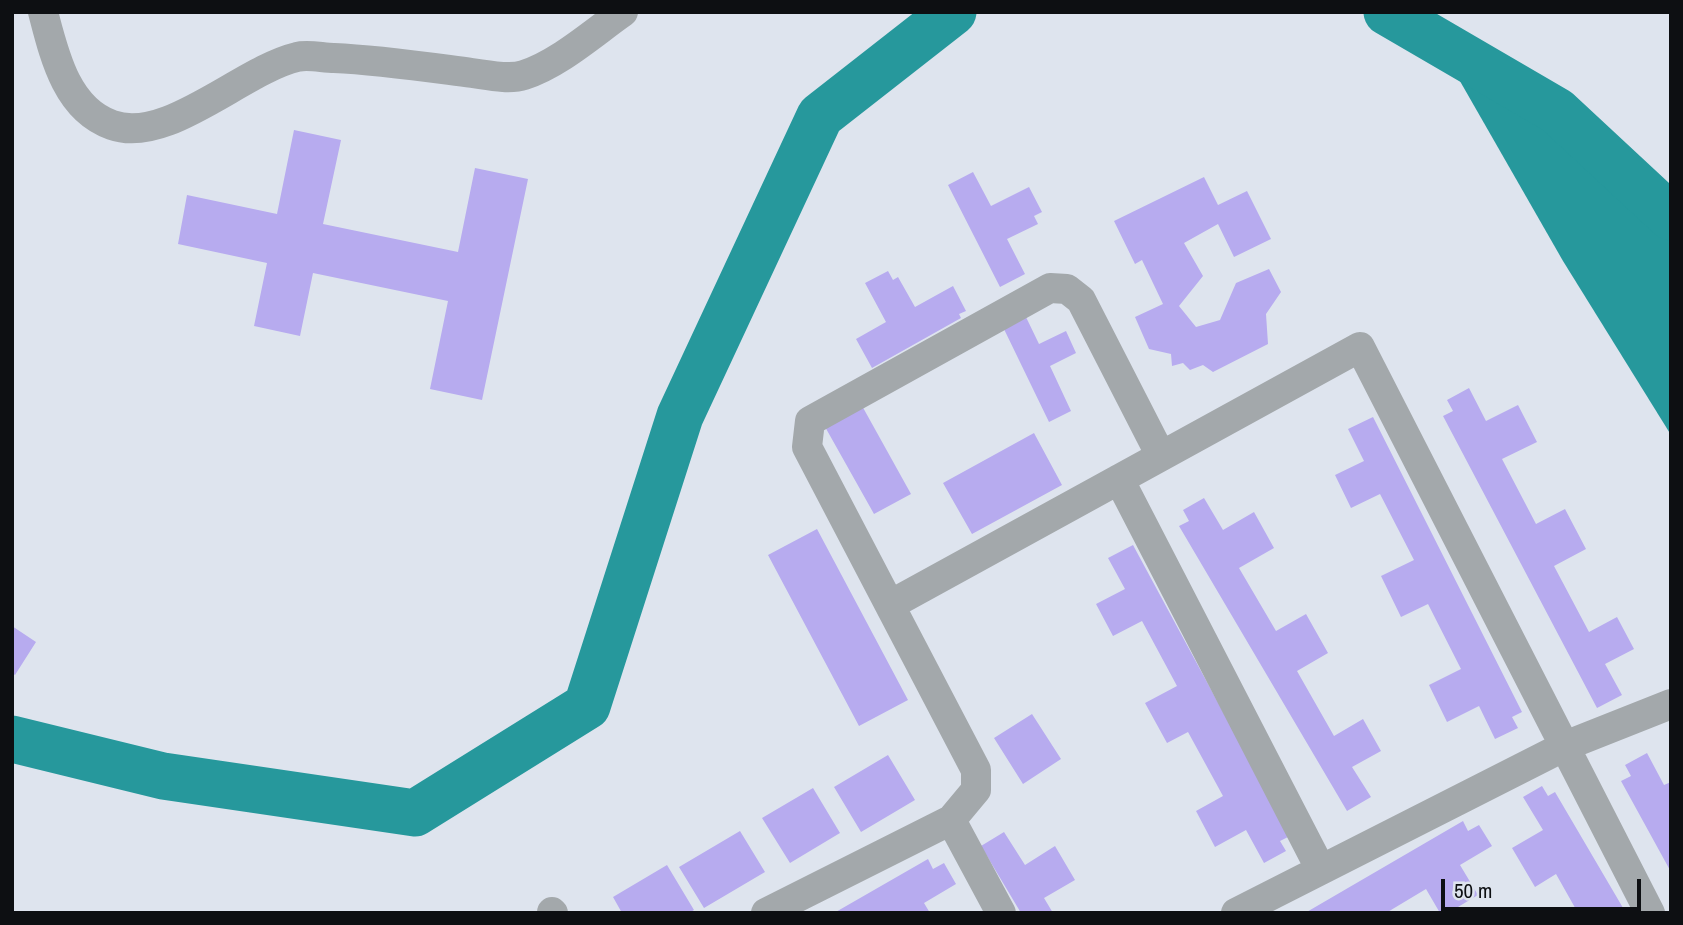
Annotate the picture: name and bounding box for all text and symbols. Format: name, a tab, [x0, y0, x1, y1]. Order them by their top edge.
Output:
scale bar	[1445, 866, 1644, 910]
text: 50 m	[1454, 876, 1492, 905]

